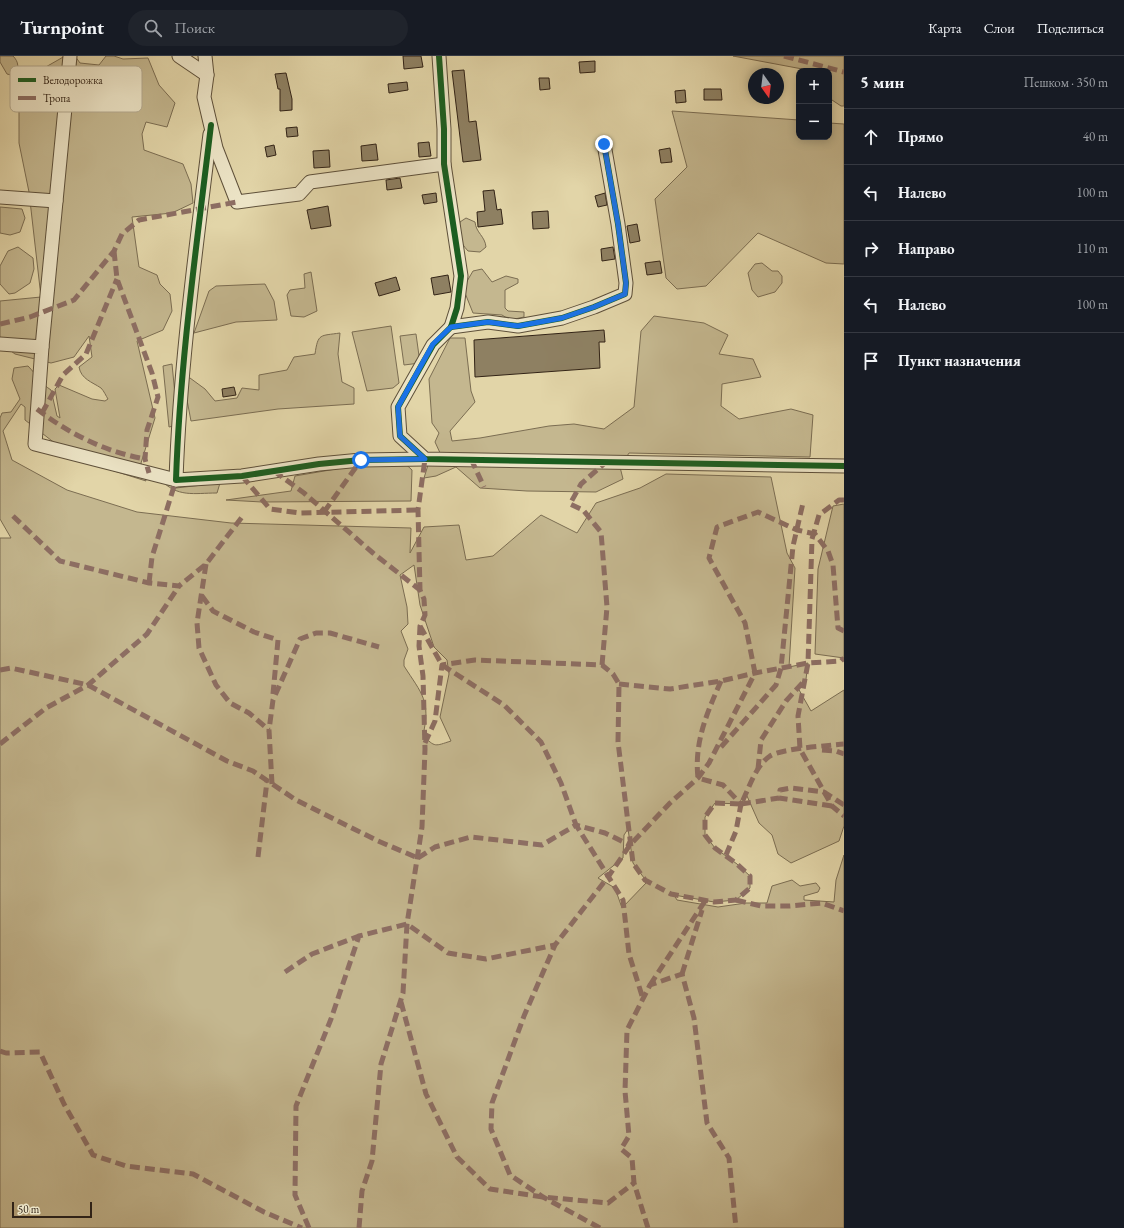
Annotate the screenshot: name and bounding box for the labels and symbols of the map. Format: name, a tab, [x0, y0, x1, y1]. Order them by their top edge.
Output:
legend	[10, 66, 142, 112]
north arrow	[748, 68, 784, 104]
text: Велодорожка	[43, 73, 103, 87]
text: Тропа	[43, 91, 71, 105]
route end	[595, 135, 613, 153]
route start	[352, 451, 370, 469]
scale bar	[12, 1200, 92, 1219]

